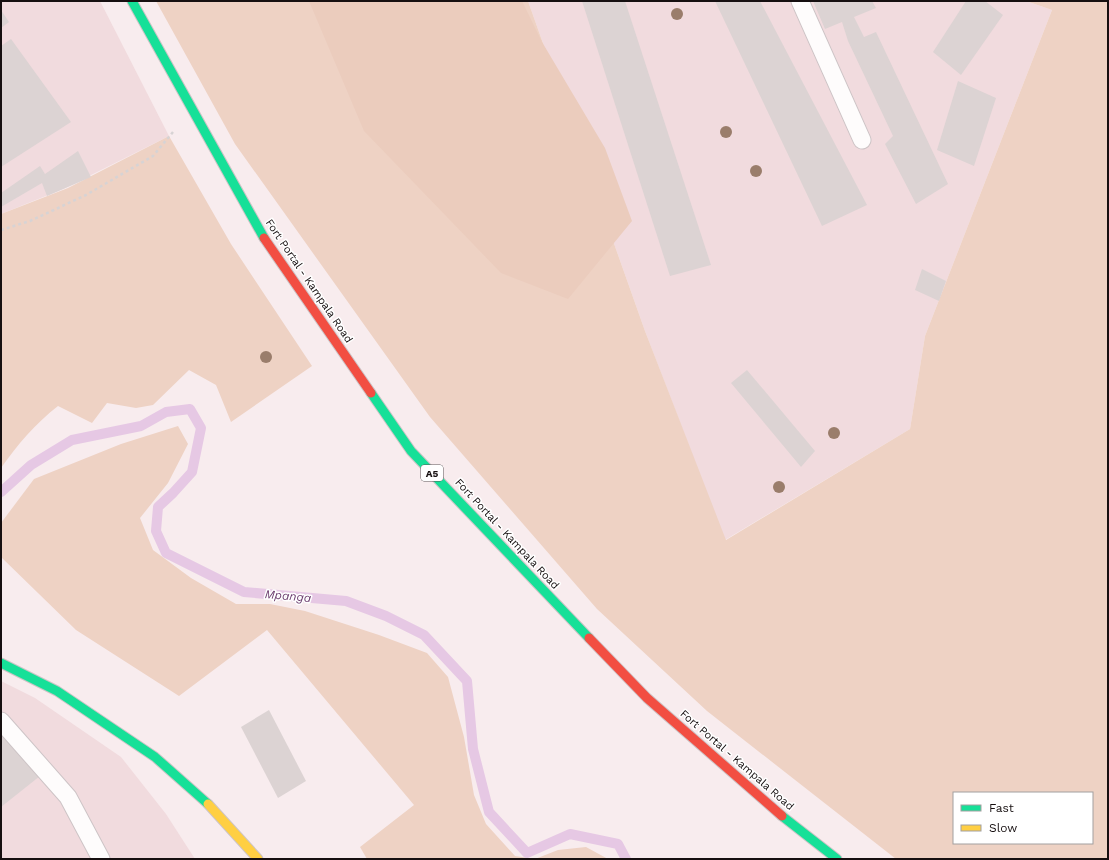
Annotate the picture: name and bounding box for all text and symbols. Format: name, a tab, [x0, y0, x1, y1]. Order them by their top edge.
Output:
street label: Fort Portal - Kampala Road	[263, 217, 355, 345]
road number: A5	[421, 465, 443, 481]
street label: Fort Portal - Kampala Road	[452, 476, 562, 592]
water label: Mpanga	[264, 587, 312, 605]
street label: Fort Portal - Kampala Road	[678, 707, 796, 813]
legend	[953, 792, 1093, 844]
text: Fast	[989, 801, 1014, 815]
text: Slow	[989, 821, 1017, 835]

